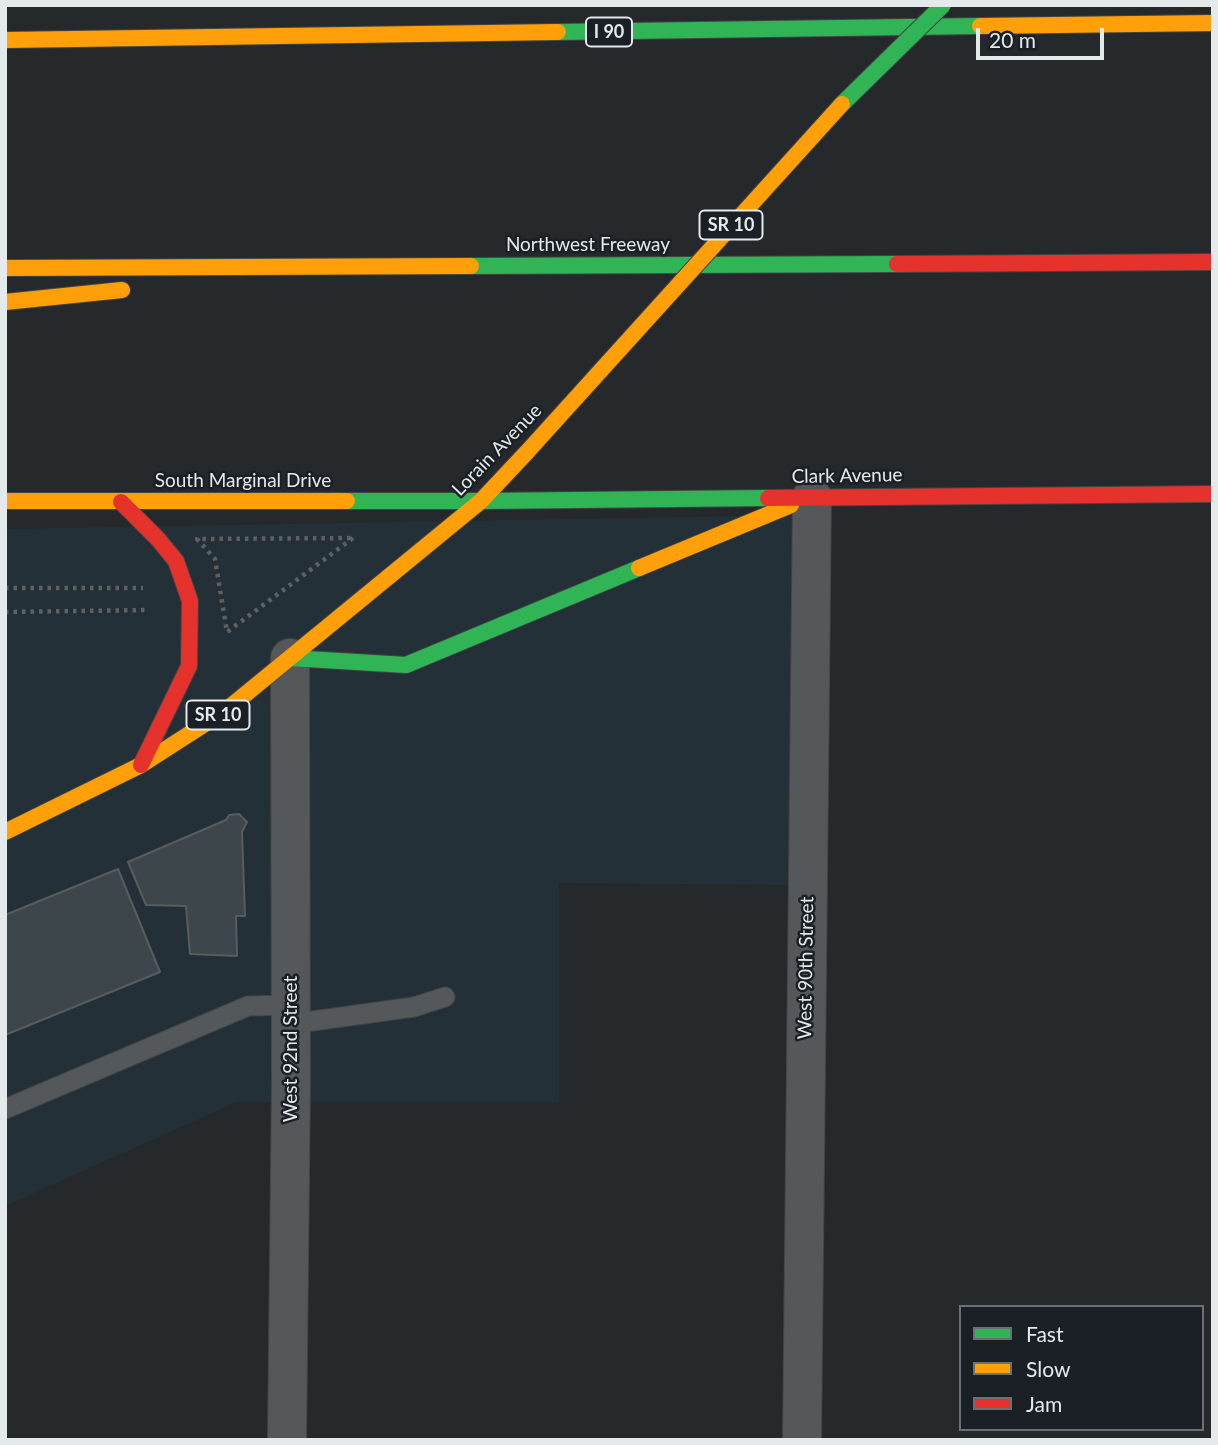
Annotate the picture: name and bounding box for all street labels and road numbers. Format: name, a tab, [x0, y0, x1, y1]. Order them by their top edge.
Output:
road number: I 90	[586, 17, 632, 46]
road number: SR 10	[700, 210, 762, 240]
street label: Northwest Freeway	[506, 234, 670, 256]
street label: Lorain Avenue	[447, 399, 547, 501]
street label: Clark Avenue	[791, 464, 903, 488]
street label: South Marginal Drive	[155, 470, 331, 492]
road number: SR 10	[186, 700, 249, 730]
street label: West 90th Street	[793, 896, 819, 1040]
street label: West 92nd Street	[280, 976, 302, 1122]

